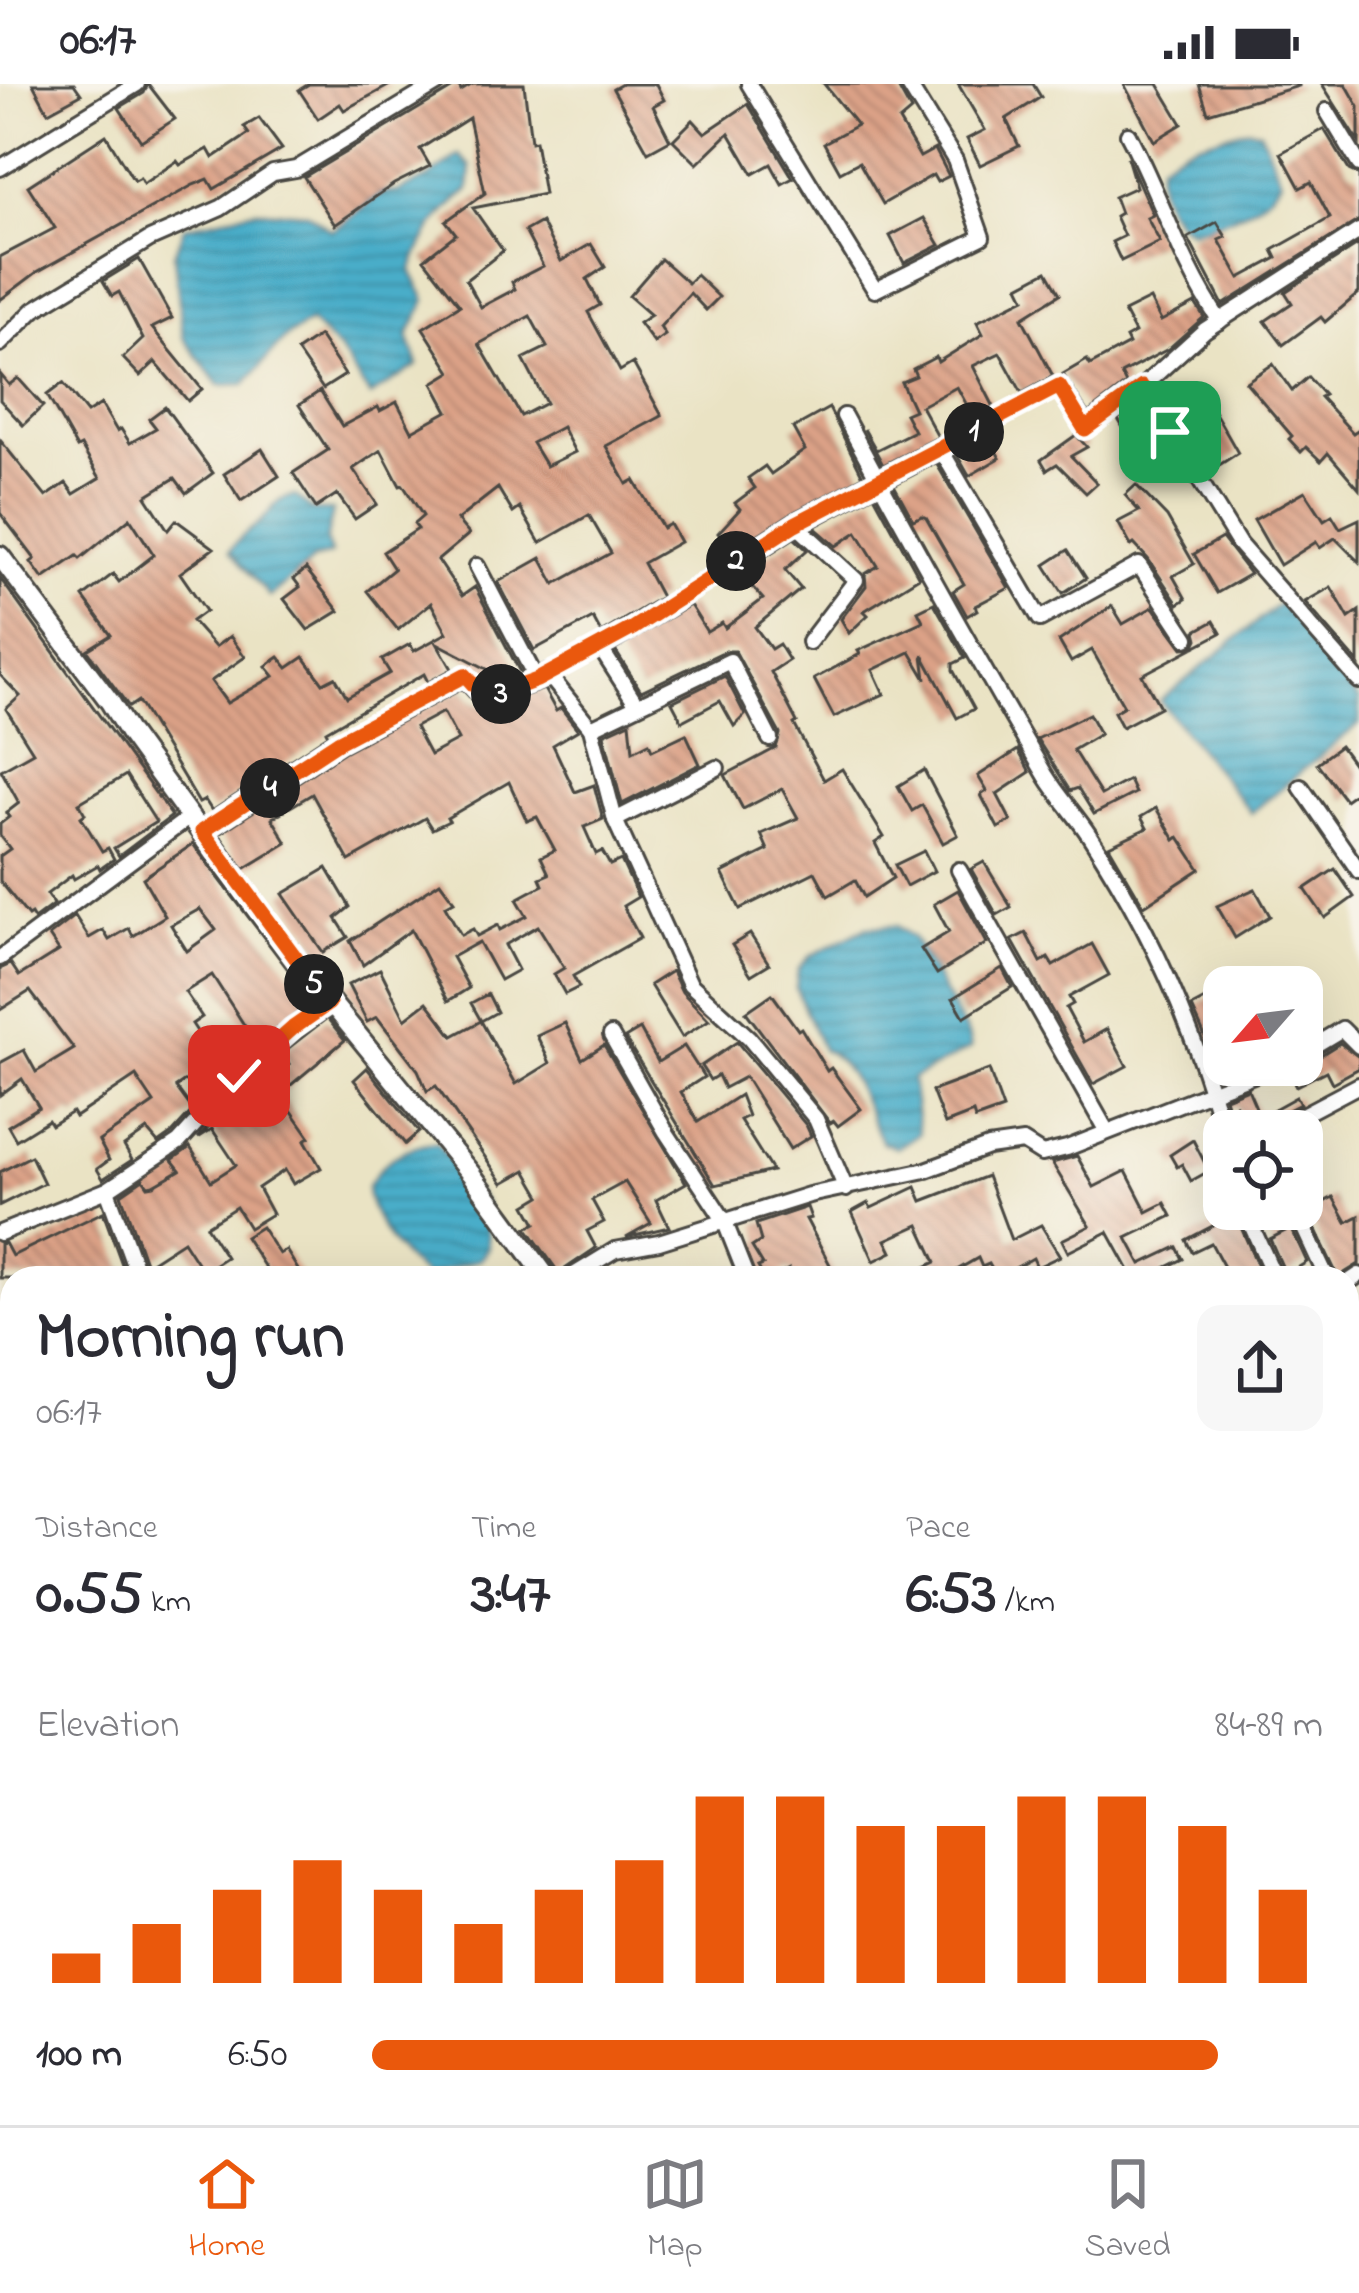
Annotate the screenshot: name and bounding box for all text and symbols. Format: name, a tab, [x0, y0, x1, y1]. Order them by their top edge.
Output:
text: 06:17	[60, 9, 136, 75]
pin	[1119, 381, 1221, 483]
icon: arrive	[1137, 399, 1203, 465]
pin: 1	[944, 402, 1004, 462]
text: 1	[969, 408, 979, 456]
pin: 2	[706, 531, 766, 591]
text: 2	[728, 537, 744, 585]
pin: 3	[471, 664, 531, 724]
text: 3	[494, 670, 508, 718]
pin: 4	[240, 758, 300, 818]
text: 4	[263, 764, 277, 812]
pin: 5	[284, 954, 344, 1014]
text: 5	[305, 960, 323, 1008]
north arrow	[1203, 966, 1323, 1086]
map controls	[1203, 966, 1323, 1230]
pin	[188, 1025, 290, 1127]
icon: check	[206, 1043, 272, 1109]
button: locate	[1203, 1110, 1323, 1230]
text: Morning run	[36, 1292, 345, 1388]
button: share	[1197, 1305, 1323, 1431]
text: 06:17	[36, 1385, 102, 1442]
text: Distance	[36, 1505, 158, 1553]
text: Time	[471, 1505, 536, 1553]
text: Pace	[906, 1505, 970, 1553]
text: 0.55	[36, 1553, 143, 1640]
text: 3:47	[471, 1553, 550, 1640]
text: 6:53	[906, 1553, 997, 1640]
text: km	[143, 1579, 191, 1627]
text: /km	[997, 1579, 1055, 1627]
text: Elevation	[36, 1698, 179, 1755]
text: 84–89 m	[1215, 1698, 1323, 1755]
text: 100 m	[36, 2027, 122, 2084]
text: 6:50	[228, 2027, 288, 2084]
tab: Home	[188, 2151, 265, 2271]
tab: Map	[642, 2151, 708, 2271]
tab: Saved	[1085, 2151, 1171, 2271]

